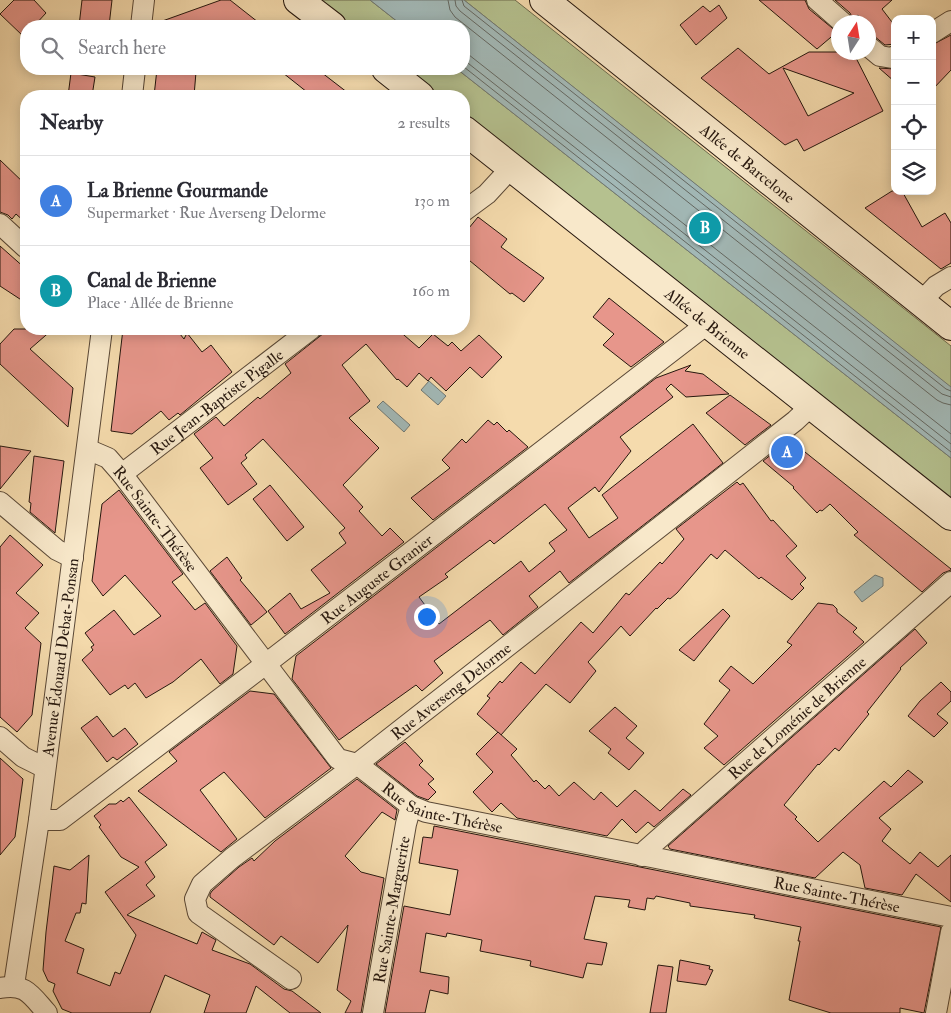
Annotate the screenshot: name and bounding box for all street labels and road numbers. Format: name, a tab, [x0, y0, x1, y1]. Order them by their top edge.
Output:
street label: Allée de Barcelone	[695, 119, 799, 208]
street label: Allée de Brienne	[660, 283, 754, 364]
street label: Rue Jean-Baptiste Pigalle	[147, 345, 288, 460]
street label: Rue Sainte-Thérèse	[108, 462, 202, 576]
street label: Rue Auguste Granier	[317, 530, 437, 629]
street label: Avenue Édouard Debat-Ponsan	[38, 557, 84, 759]
street label: Rue Averseng Delorme	[387, 638, 516, 745]
street label: Rue de Loménie de Brienne	[724, 652, 871, 784]
street label: Rue Sainte-Thérèse	[378, 778, 505, 838]
street label: Rue Sainte-Marguerite	[369, 834, 415, 985]
street label: Rue Sainte-Thérèse	[772, 873, 902, 918]

